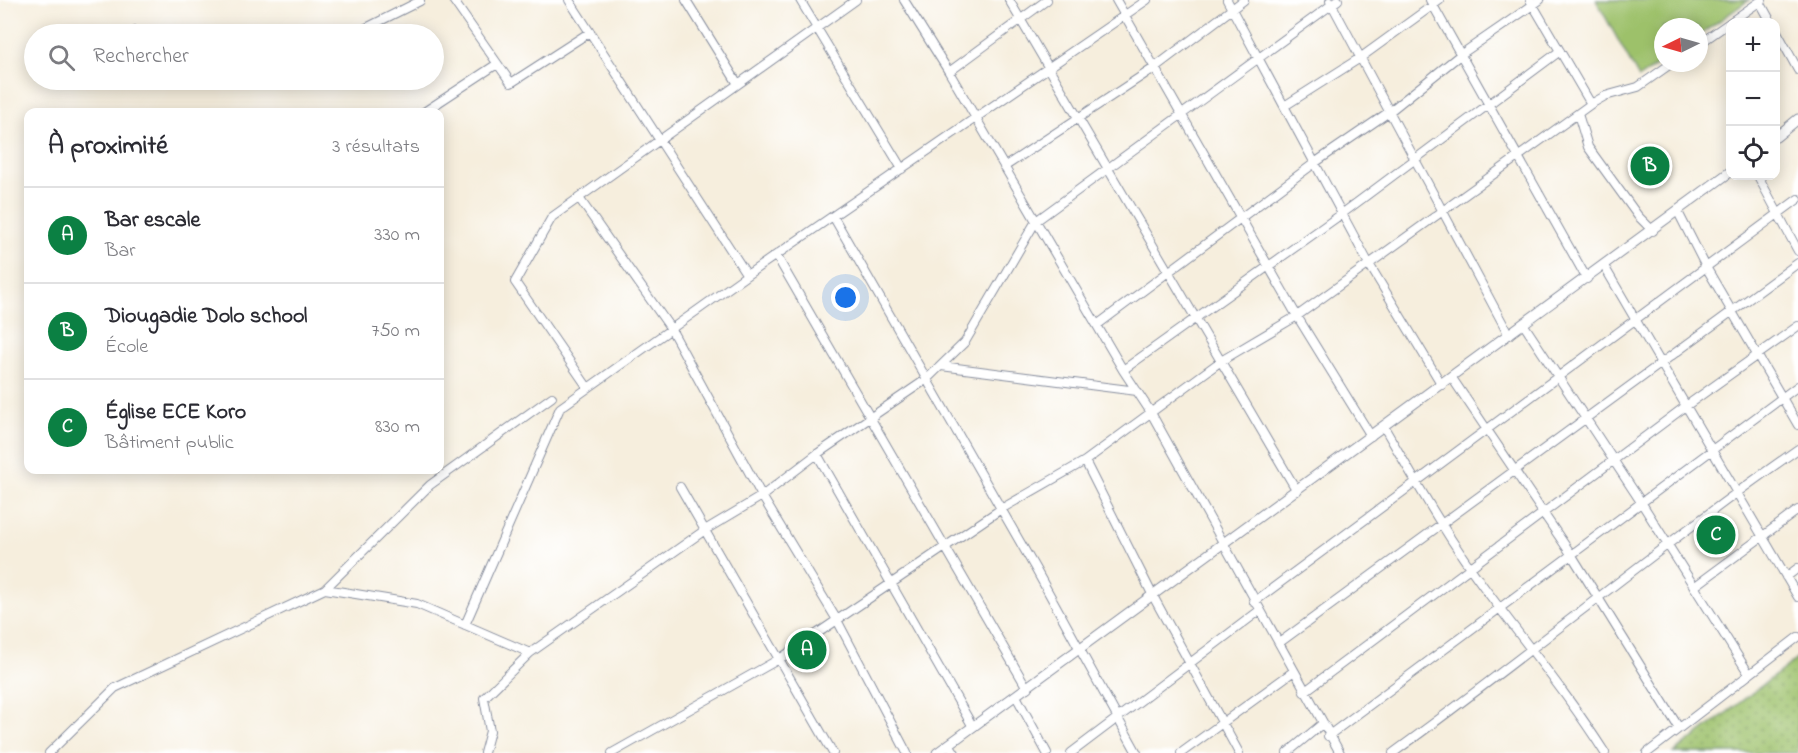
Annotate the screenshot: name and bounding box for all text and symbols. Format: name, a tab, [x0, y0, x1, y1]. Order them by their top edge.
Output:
north arrow	[1654, 18, 1708, 72]
map controls	[1726, 18, 1780, 180]
button: +	[1726, 18, 1780, 72]
search box	[24, 24, 444, 90]
icon: search	[45, 41, 78, 74]
text: Rechercher	[93, 41, 189, 73]
button: −	[1726, 72, 1780, 126]
button: locate	[1726, 126, 1780, 180]
text: À proximité	[48, 128, 168, 166]
text: 3 résultats	[332, 133, 420, 162]
pin: B	[1630, 144, 1670, 188]
text: Bar escale	[105, 205, 200, 237]
text: A	[61, 221, 74, 250]
text: 330 m	[374, 221, 420, 250]
text: Bar	[105, 237, 135, 266]
your location	[831, 283, 860, 312]
text: Diougadie Dolo school	[105, 301, 307, 333]
text: B	[61, 317, 74, 346]
text: 750 m	[371, 317, 420, 346]
text: École	[105, 333, 148, 362]
text: Église ECE Koro	[105, 397, 246, 429]
text: C	[62, 413, 73, 442]
text: 830 m	[375, 413, 420, 442]
text: Bâtiment public	[105, 429, 234, 458]
pin: C	[1696, 512, 1736, 558]
pin: A	[788, 628, 826, 672]

